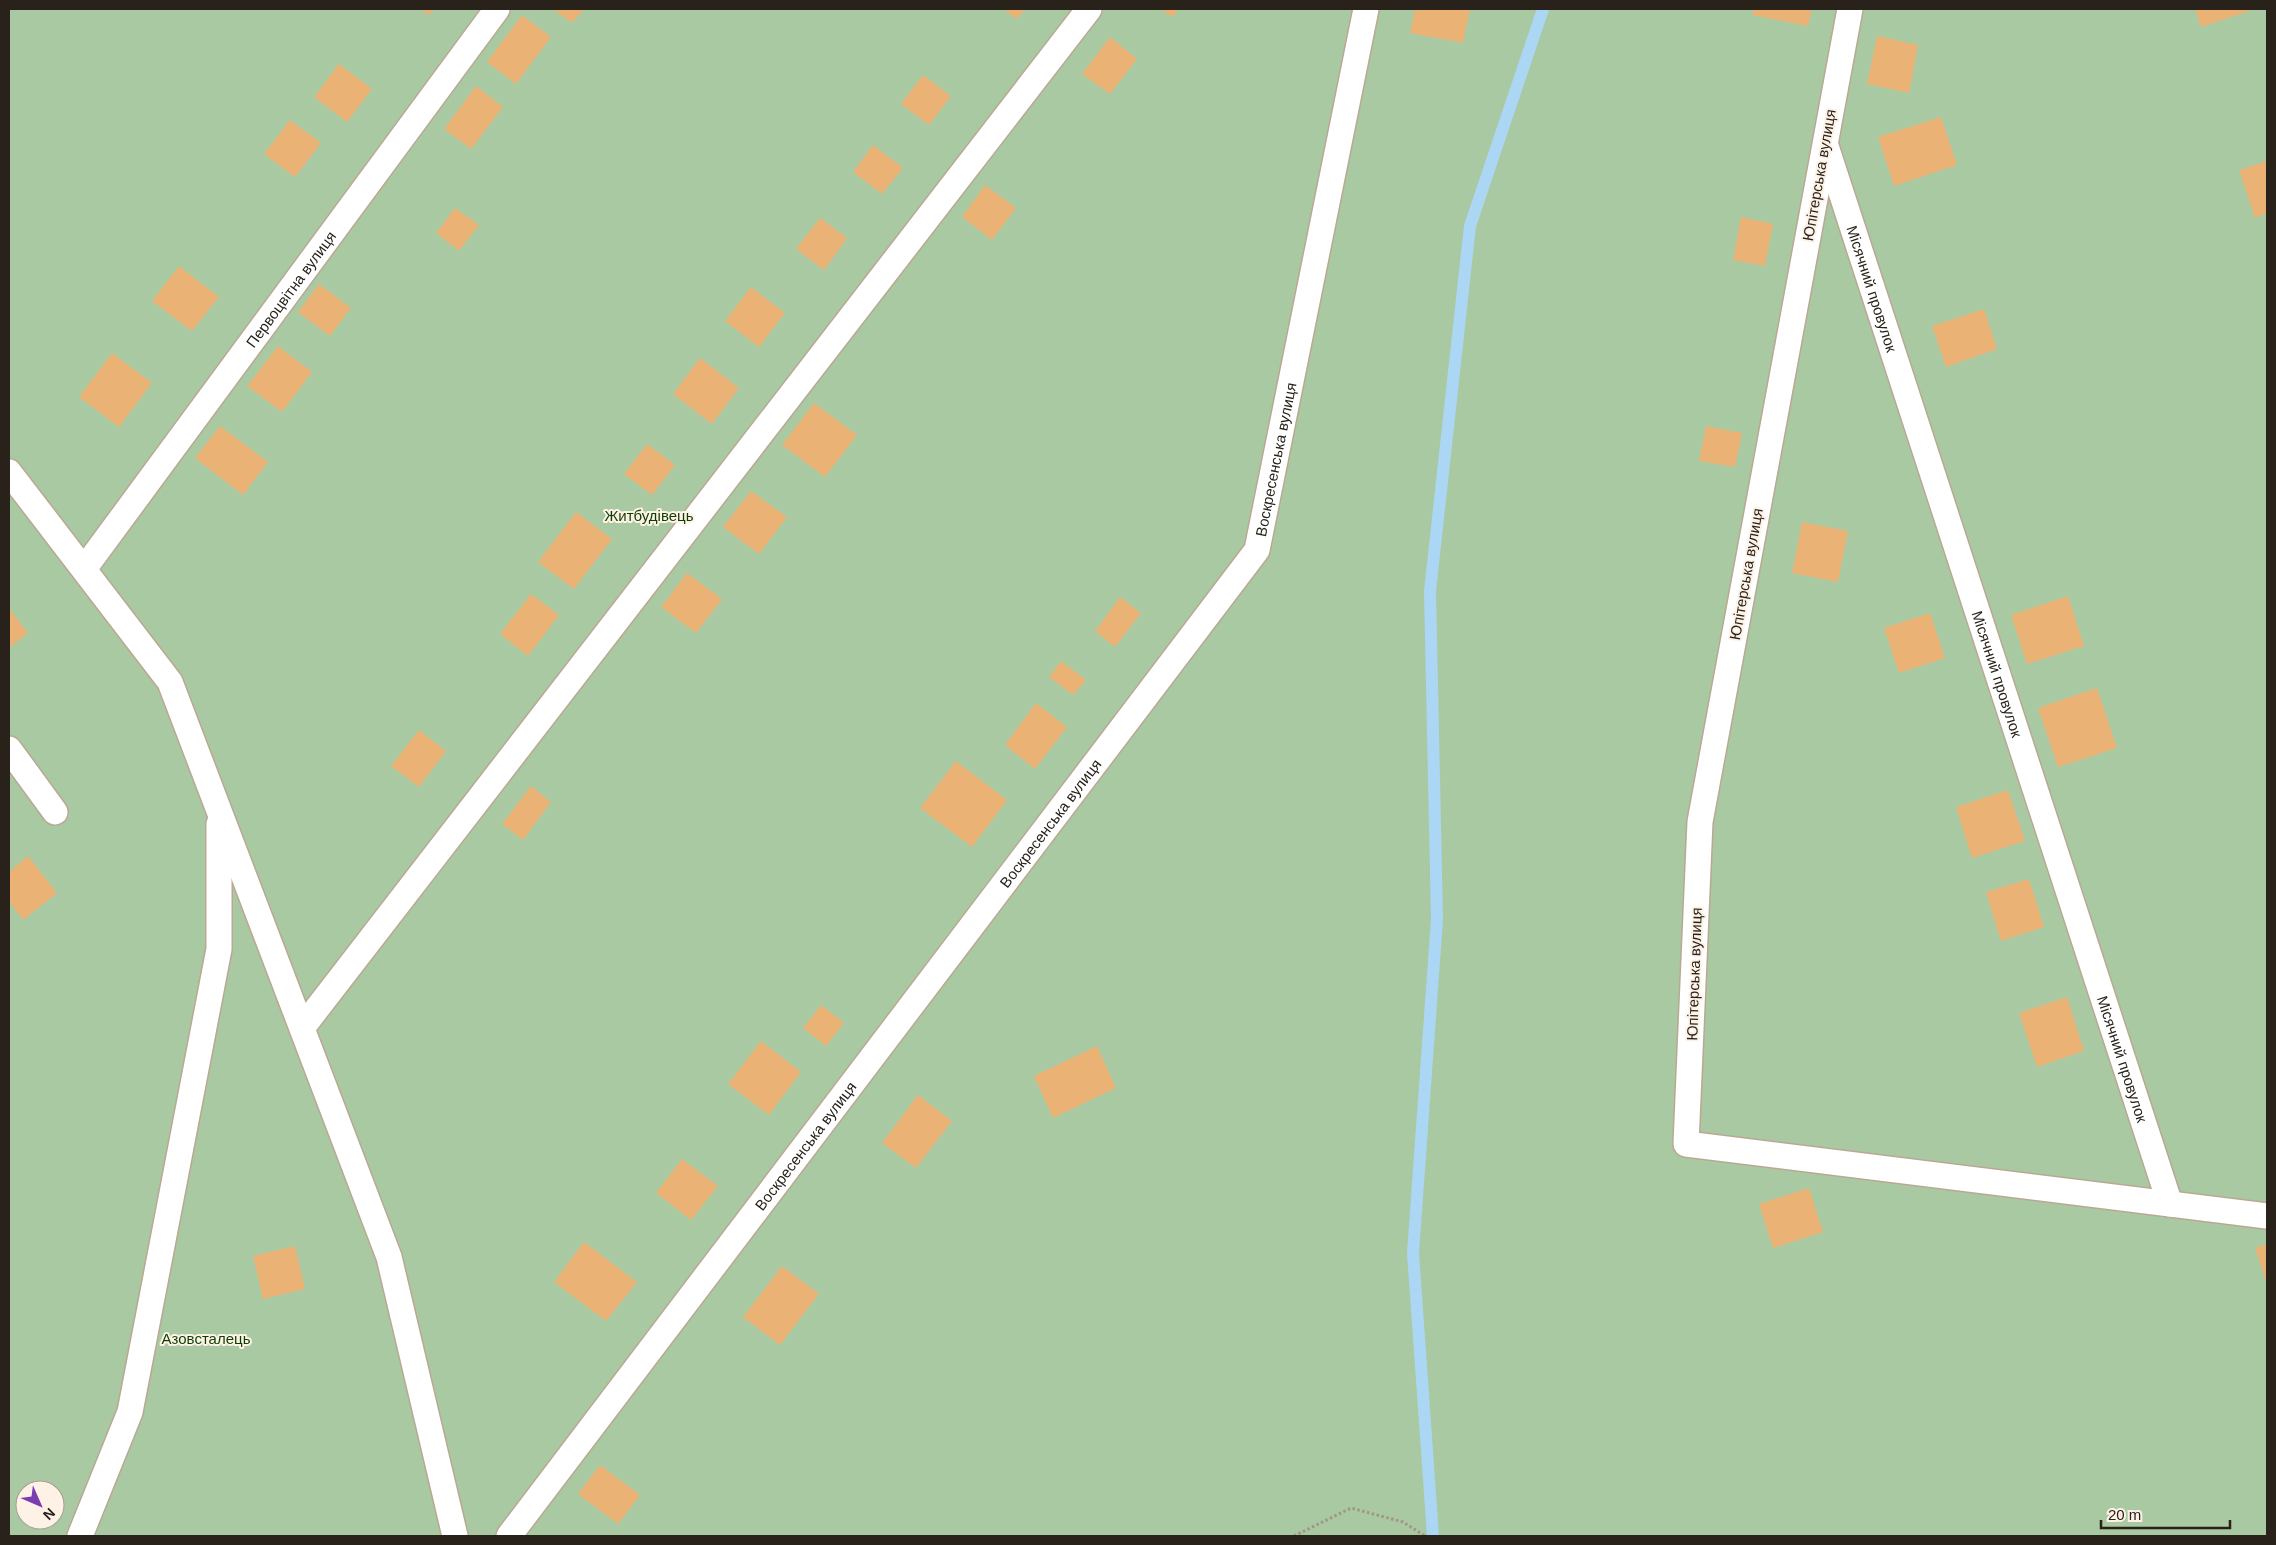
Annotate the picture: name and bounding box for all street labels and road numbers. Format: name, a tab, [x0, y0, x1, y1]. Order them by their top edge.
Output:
street label: Юпітерська вулиця	[1799, 108, 1839, 242]
street label: Місячний провулок	[1844, 223, 1901, 354]
street label: Первоцвітна вулиця	[242, 228, 339, 350]
street label: Воскресенська вулиця	[1251, 381, 1299, 538]
street label: Юпітерська вулиця	[1726, 507, 1766, 641]
street label: Місячний провулок	[1969, 608, 2026, 740]
street label: Воскресенська вулиця	[996, 755, 1104, 891]
street label: Юпітерська вулиця	[1683, 907, 1705, 1041]
street label: Місячний провулок	[2094, 994, 2151, 1125]
street label: Воскресенська вулиця	[751, 1078, 859, 1213]

